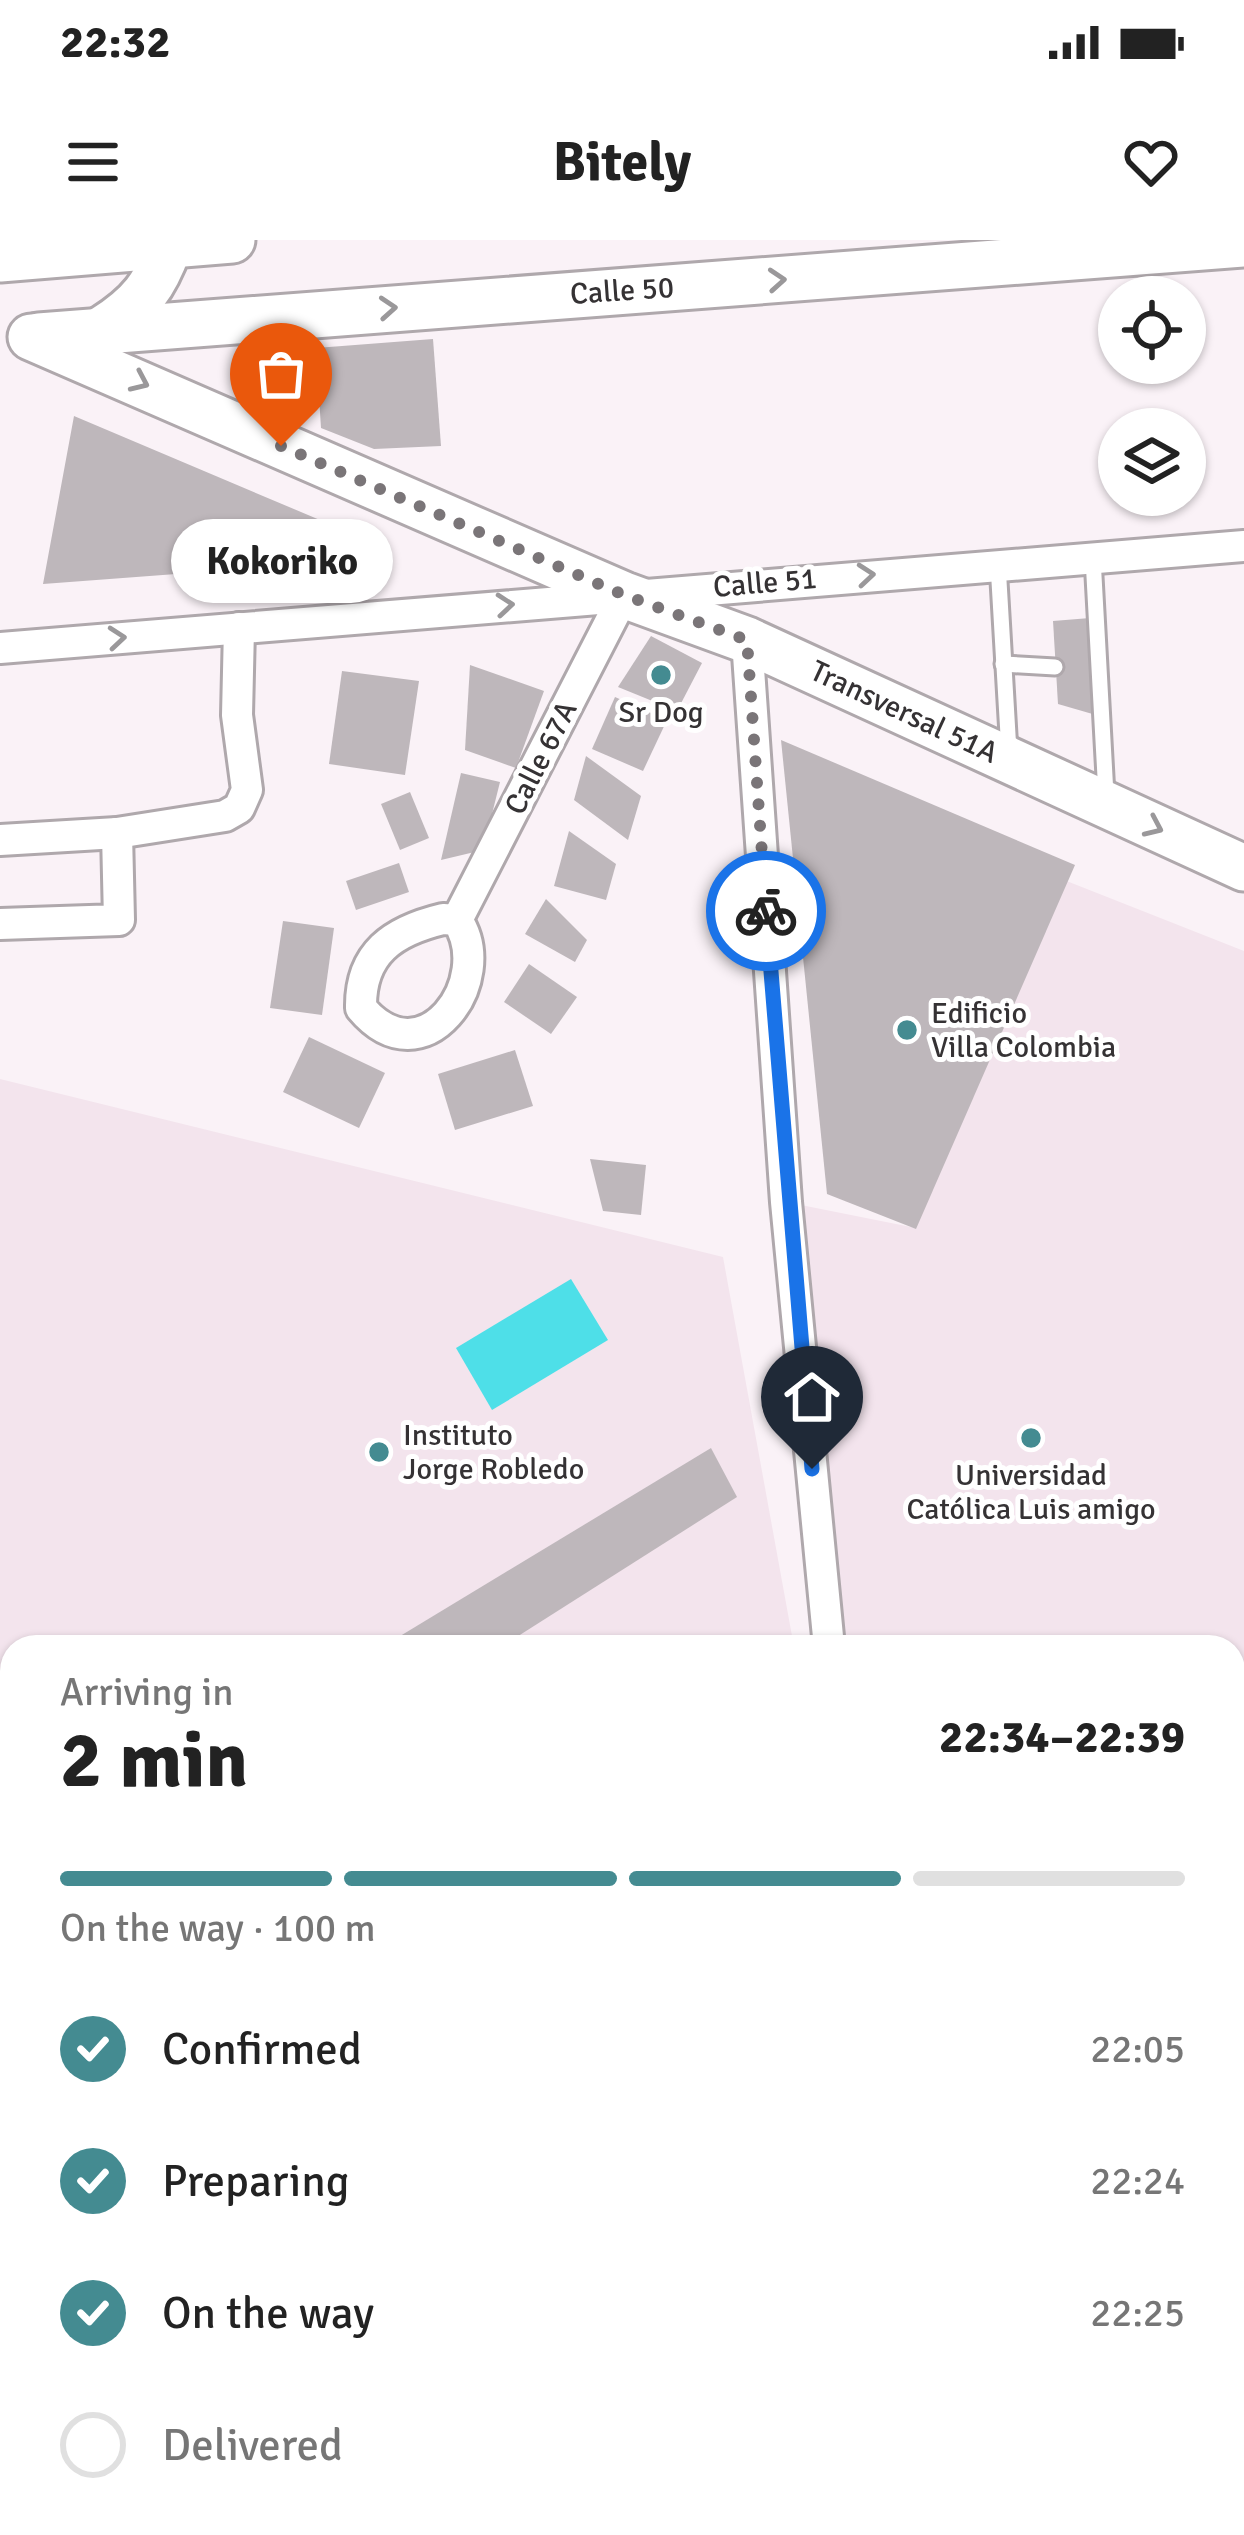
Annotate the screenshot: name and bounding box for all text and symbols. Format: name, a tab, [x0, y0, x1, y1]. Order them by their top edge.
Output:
text: 22:32	[60, 15, 170, 70]
icon: menu	[60, 129, 126, 195]
text: Bitely	[553, 129, 691, 196]
icon: heart	[1118, 129, 1184, 195]
one-way arrow	[768, 267, 787, 293]
street label: Calle 50	[569, 269, 675, 313]
map controls	[1098, 276, 1206, 516]
button: locate	[1098, 276, 1206, 384]
one-way arrow	[379, 295, 398, 321]
pin	[230, 323, 332, 446]
icon: bag	[248, 341, 314, 407]
one-way arrow	[127, 367, 149, 391]
button: layers	[1098, 408, 1206, 516]
callout: Kokoriko	[170, 518, 392, 602]
text: Kokoriko	[206, 537, 358, 585]
street label: Calle 51	[712, 560, 818, 606]
one-way arrow	[857, 563, 876, 588]
one-way arrow	[496, 593, 515, 619]
one-way arrow	[107, 626, 126, 652]
street label: Transversal 51A	[804, 652, 1004, 772]
marker: Sr Dog	[648, 662, 674, 688]
place label: Sr Dog	[618, 694, 704, 731]
street label: Calle 67A	[497, 695, 585, 821]
one-way arrow	[1142, 813, 1163, 837]
courier	[706, 851, 826, 971]
icon: bike	[733, 878, 799, 944]
place label: Edificio Villa Colombia	[931, 995, 1116, 1066]
marker: Edificio Villa Colombia	[894, 1017, 920, 1043]
pin	[761, 1346, 863, 1469]
icon: home	[779, 1364, 845, 1430]
place label: Instituto Jorge Robledo	[403, 1417, 584, 1488]
marker: Universidad Católica Luis amigo	[1018, 1425, 1044, 1451]
marker: Instituto Jorge Robledo	[366, 1439, 392, 1465]
place label: Universidad Católica Luis amigo	[906, 1457, 1156, 1528]
text: Arriving in	[60, 1668, 234, 1716]
text: 22:34–22:39	[939, 1710, 1185, 1765]
text: 2 min	[60, 1713, 248, 1809]
text: On the way · 100 m	[60, 1904, 376, 1952]
icon: check	[60, 2016, 126, 2082]
text: Confirmed	[162, 2022, 362, 2077]
text: 22:05	[1090, 2025, 1185, 2073]
icon: check	[60, 2148, 126, 2214]
text: Preparing	[162, 2154, 350, 2209]
text: 22:24	[1090, 2157, 1185, 2205]
icon: check	[60, 2280, 126, 2346]
text: On the way	[162, 2286, 374, 2341]
text: 22:25	[1090, 2289, 1185, 2337]
text: Delivered	[162, 2418, 343, 2473]

